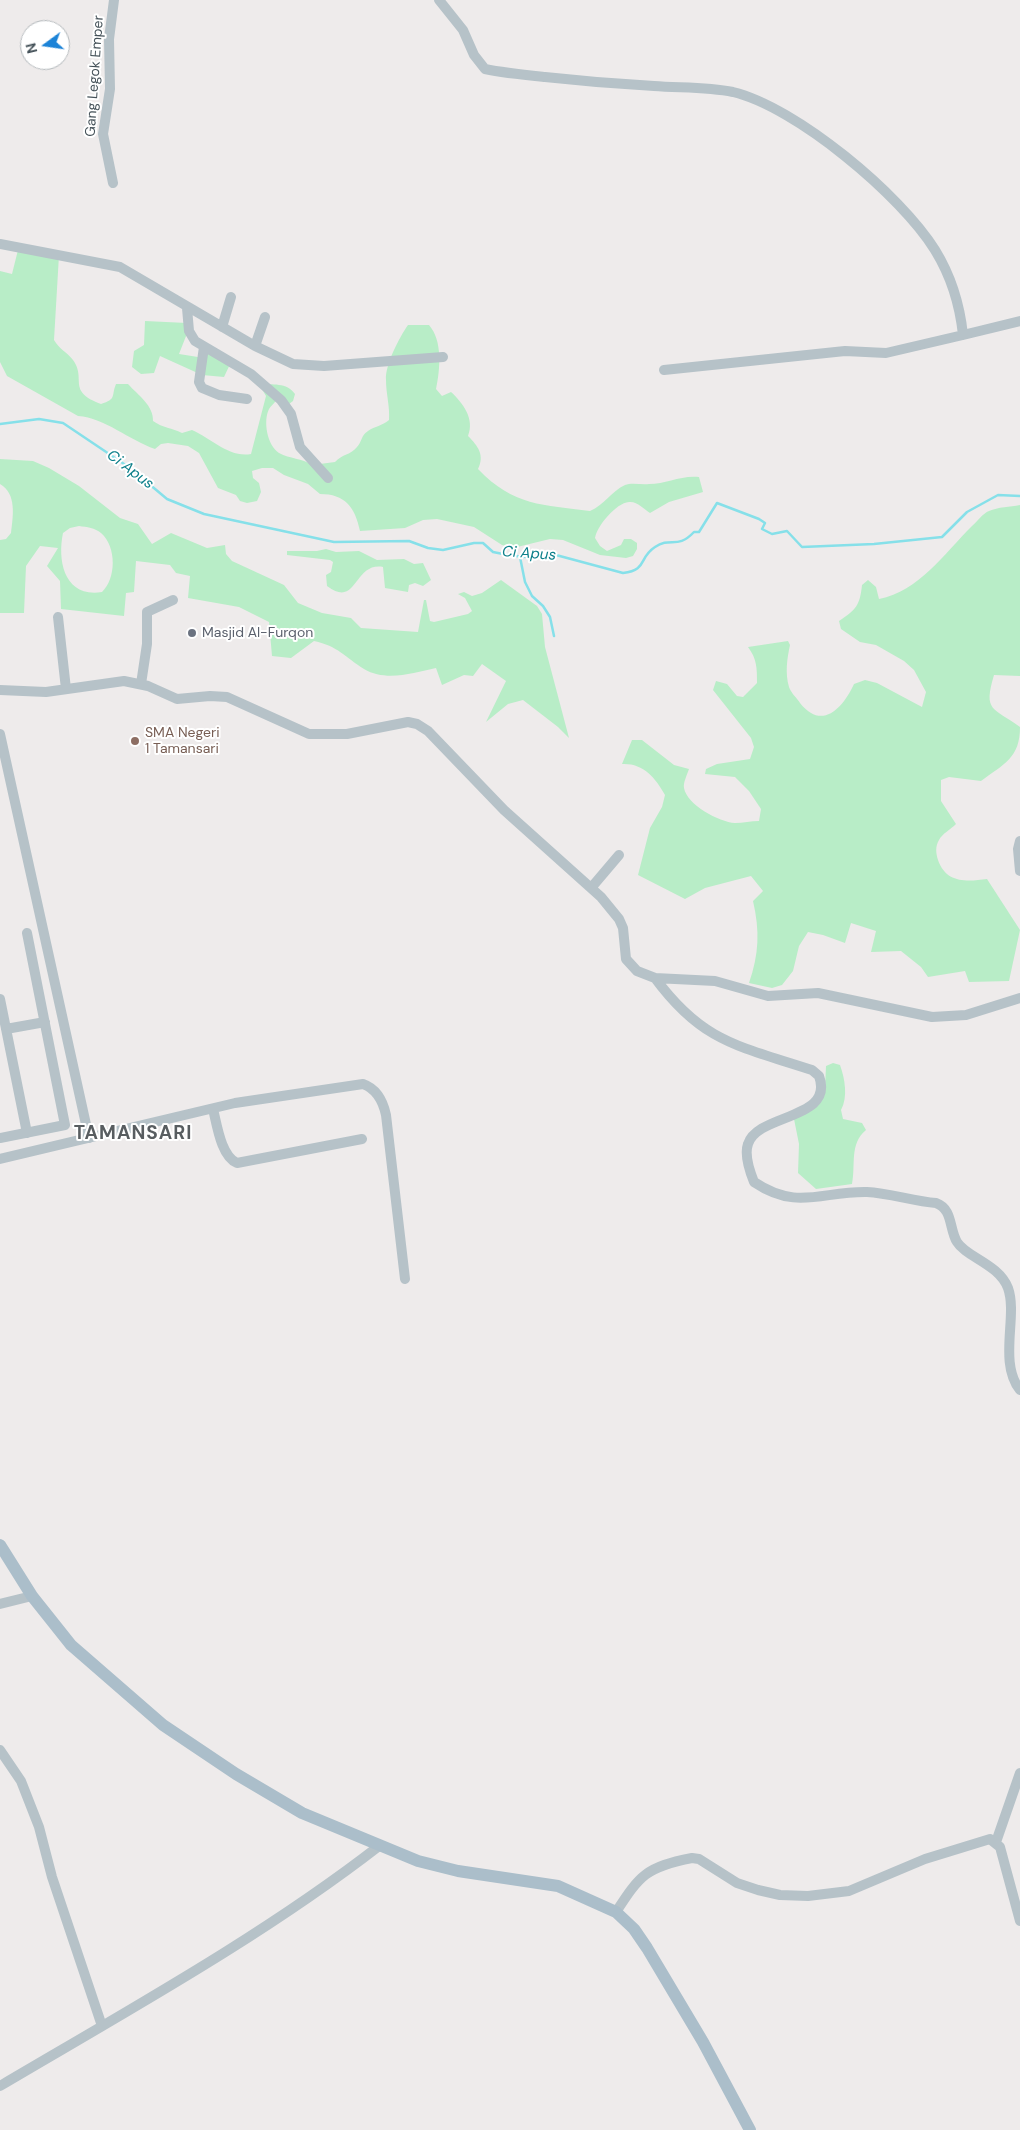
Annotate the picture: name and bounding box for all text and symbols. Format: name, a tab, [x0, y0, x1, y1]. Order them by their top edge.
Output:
street label: Gang Legok Emper	[82, 15, 108, 137]
north arrow	[20, 20, 70, 70]
text: N	[21, 41, 41, 56]
water label: Ci Apus	[103, 447, 157, 493]
water label: Ci Apus	[501, 543, 557, 565]
place label: Masjid Al-Furqon	[202, 625, 313, 641]
marker: Masjid Al-Furqon	[186, 627, 198, 639]
place label: SMA Negeri 1 Tamansari	[145, 725, 220, 758]
marker: SMA Negeri 1 Tamansari	[129, 735, 141, 747]
district label: TAMANSARI	[73, 1123, 193, 1145]

